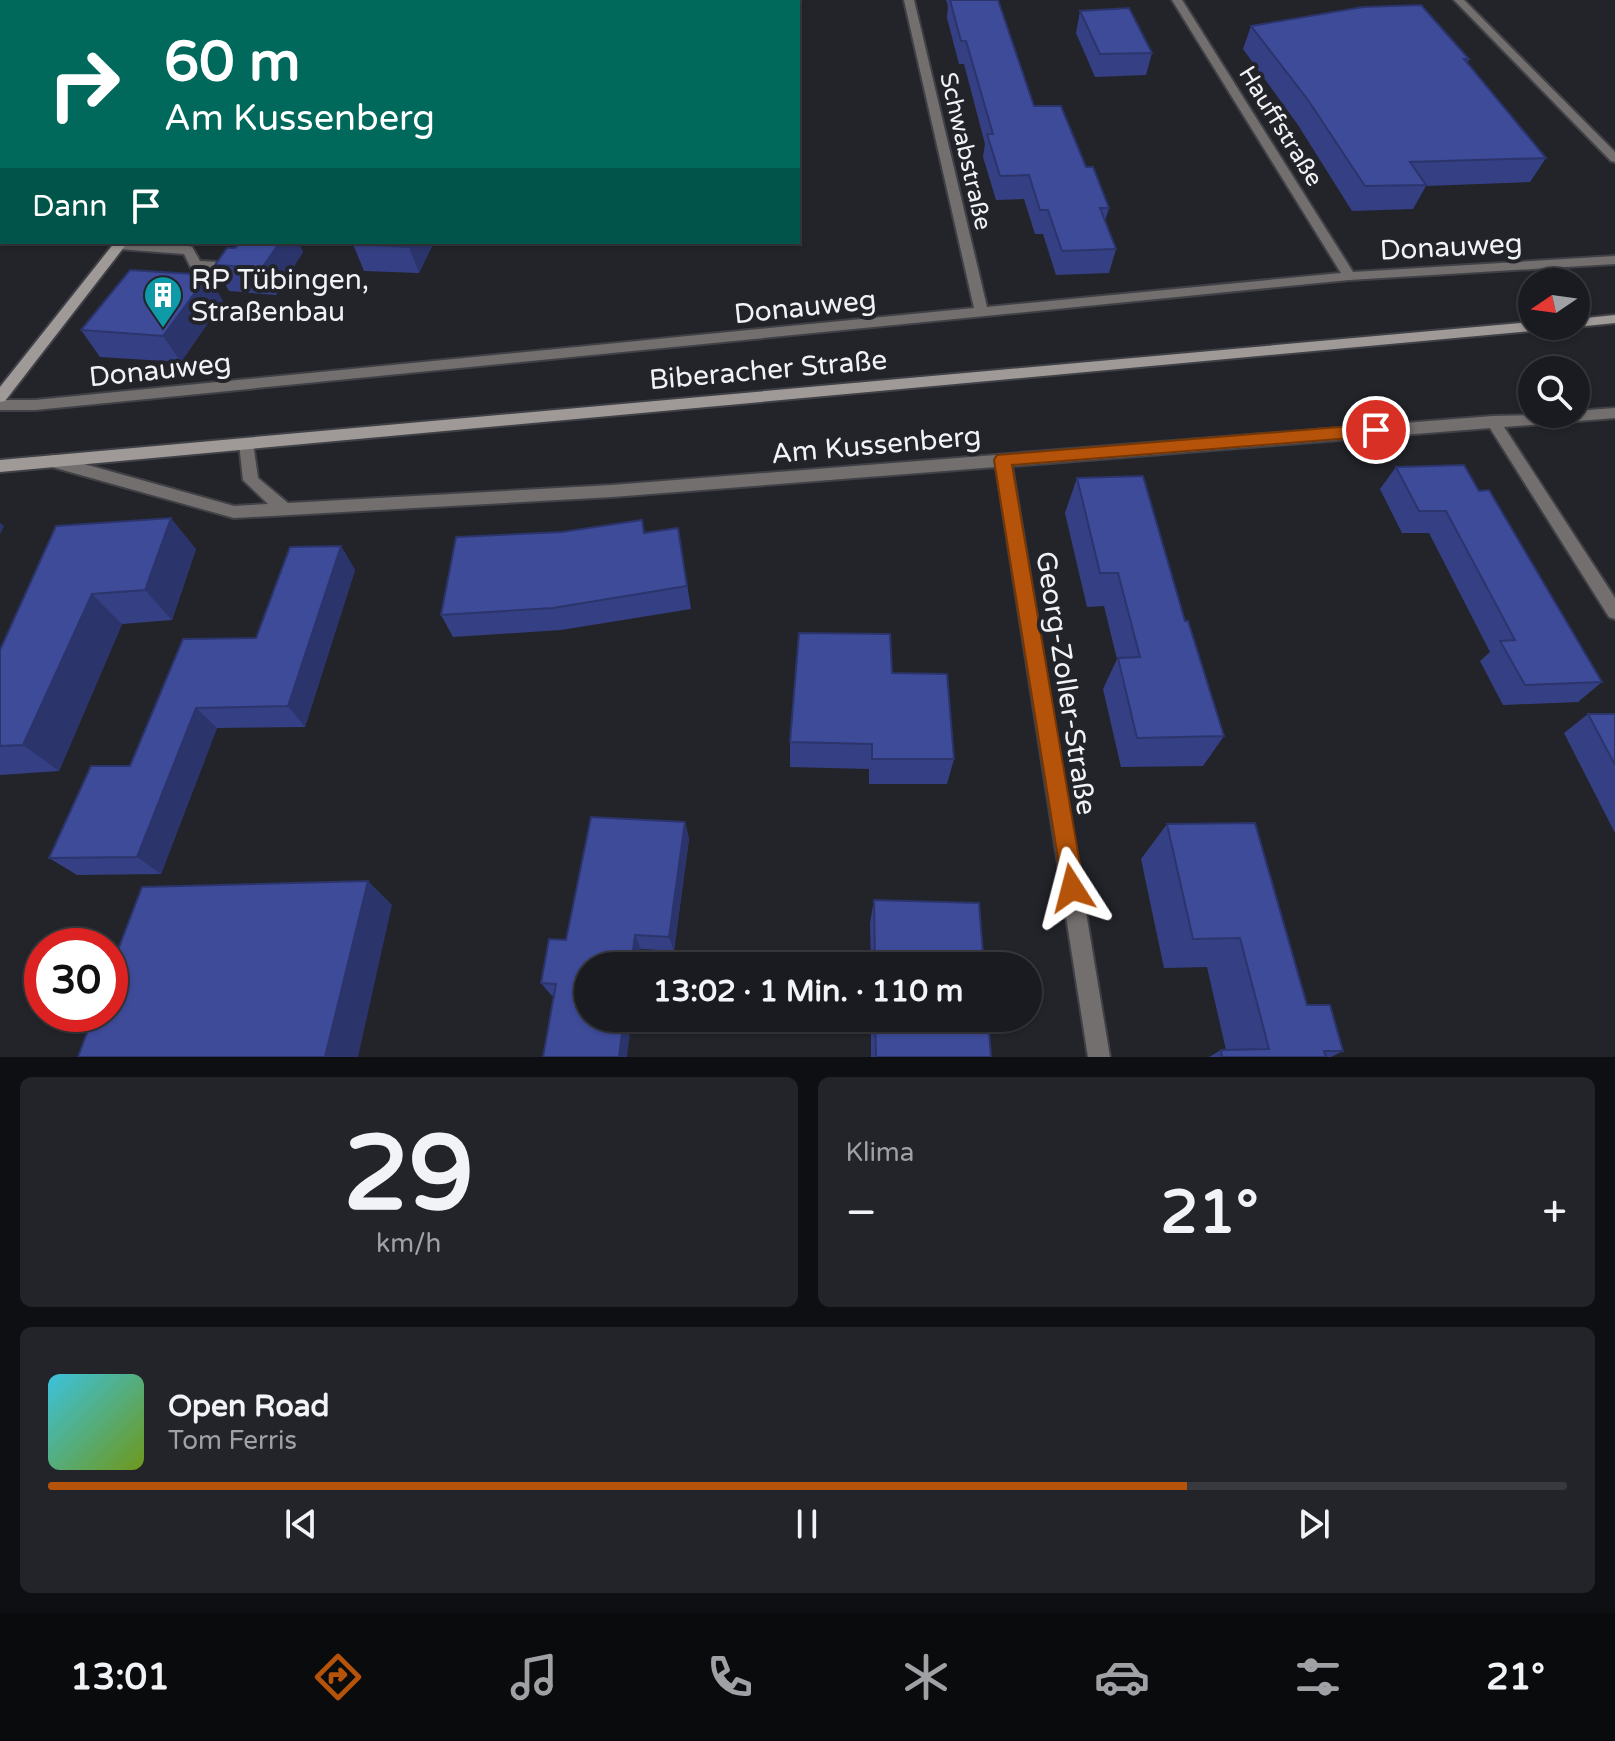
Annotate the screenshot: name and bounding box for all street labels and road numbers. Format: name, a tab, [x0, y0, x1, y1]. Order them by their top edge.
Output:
street label: Hauffstraße	[1232, 61, 1329, 192]
street label: Schwabstraße	[933, 69, 998, 233]
street label: Donauweg	[1379, 226, 1523, 268]
street label: Donauweg	[732, 283, 878, 331]
street label: Biberacher Straße	[648, 343, 888, 397]
street label: Donauweg	[87, 346, 233, 394]
street label: Am Kussenberg	[770, 419, 983, 471]
street label: Georg-Zoller-Straße	[1028, 549, 1104, 817]

